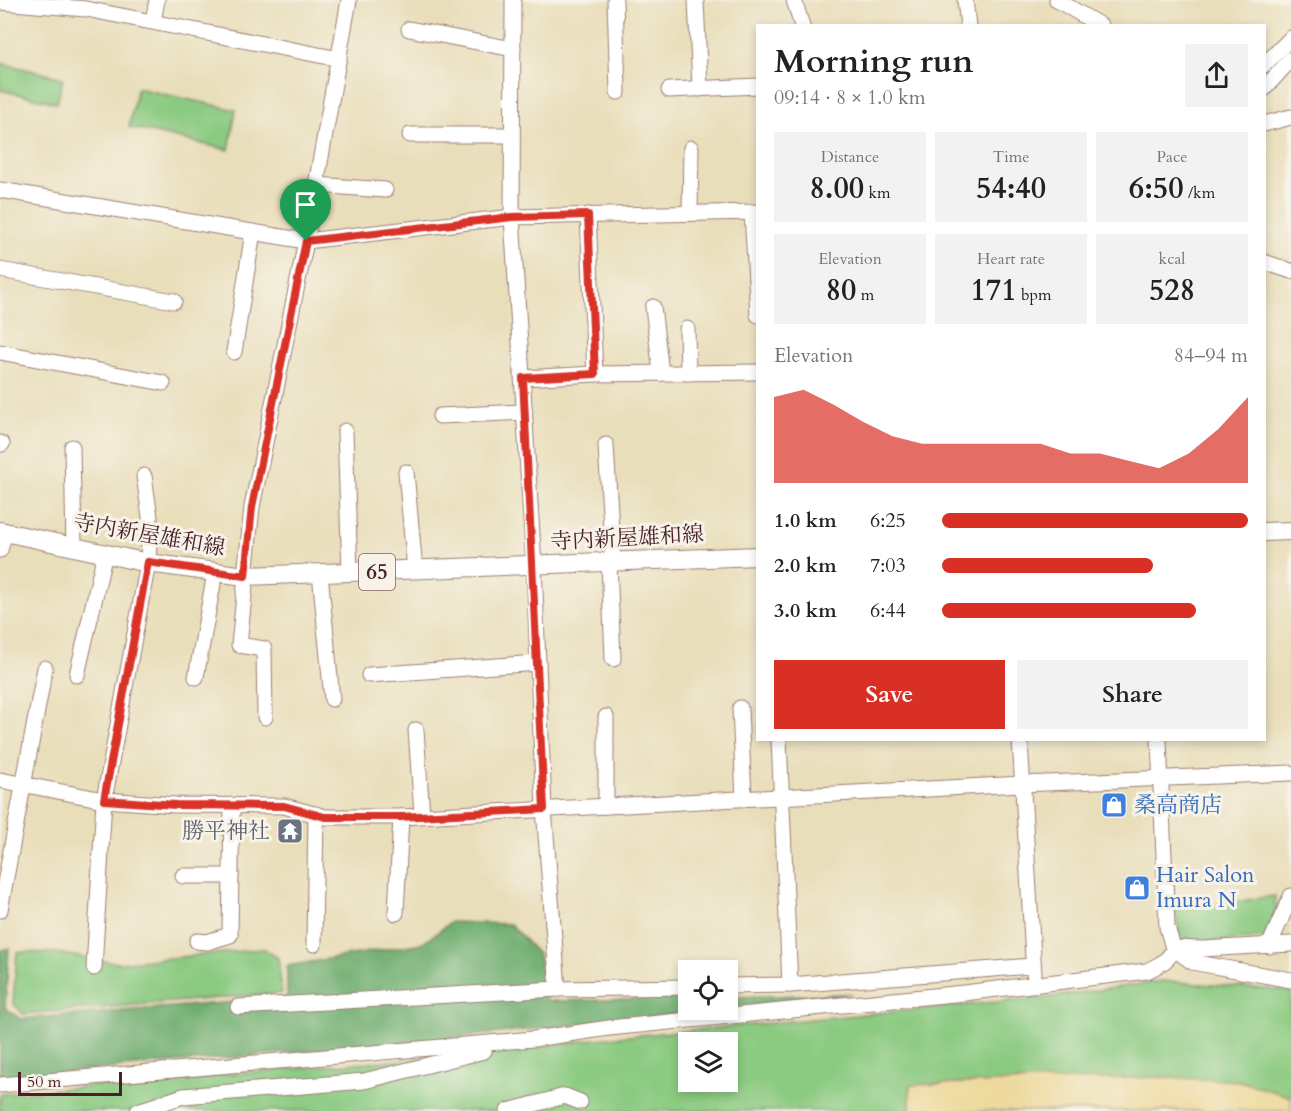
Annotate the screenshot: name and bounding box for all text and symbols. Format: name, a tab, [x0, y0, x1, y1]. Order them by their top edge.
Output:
text: Morning run	[774, 39, 974, 84]
button: share	[1185, 44, 1248, 107]
text: 09:14 · 8 × 1.0 km	[774, 84, 926, 111]
text: Distance	[821, 146, 879, 168]
text: Time	[992, 146, 1030, 168]
text: Pace	[1157, 146, 1187, 168]
text: 8.00	[809, 168, 864, 209]
text: 54:40	[976, 168, 1046, 209]
text: 6:50	[1129, 168, 1184, 209]
pin	[280, 179, 331, 241]
text: km	[864, 182, 891, 204]
text: /km	[1184, 182, 1215, 204]
icon: arrive	[289, 188, 322, 221]
text: Elevation	[818, 248, 882, 270]
text: Heart rate	[977, 248, 1045, 270]
text: kcal	[1159, 248, 1185, 270]
text: 80	[826, 270, 856, 311]
text: 171	[970, 270, 1017, 311]
text: 528	[1149, 270, 1195, 311]
text: m	[856, 284, 874, 306]
text: bpm	[1017, 284, 1052, 306]
text: Elevation	[774, 342, 853, 369]
text: 84–94 m	[1174, 342, 1248, 369]
street label: 寺内新屋雄和線	[71, 507, 227, 563]
text: 1.0 km	[774, 507, 837, 534]
text: 6:25	[870, 507, 906, 534]
street label: 寺内新屋雄和線	[549, 519, 705, 557]
text: 2.0 km	[774, 552, 837, 579]
text: 7:03	[870, 552, 906, 579]
road number: 65	[359, 554, 395, 590]
text: 3.0 km	[774, 597, 837, 624]
text: 6:44	[870, 597, 906, 624]
button: Save	[774, 660, 1005, 729]
button: Share	[1017, 660, 1248, 729]
shop icon: 桑高商店	[1099, 790, 1129, 820]
place label: 桑高商店	[1134, 790, 1222, 820]
place label: 勝平神社	[182, 816, 270, 846]
temple icon: 勝平神社	[275, 816, 305, 846]
place label: Hair Salon Imura N	[1156, 860, 1255, 915]
shop icon: Hair Salon Imura N	[1122, 873, 1152, 903]
map controls	[678, 960, 738, 1092]
button: locate	[678, 960, 738, 1020]
button: layers	[678, 1032, 738, 1092]
scale bar	[18, 1069, 122, 1096]
text: 50 m	[27, 1071, 61, 1093]

